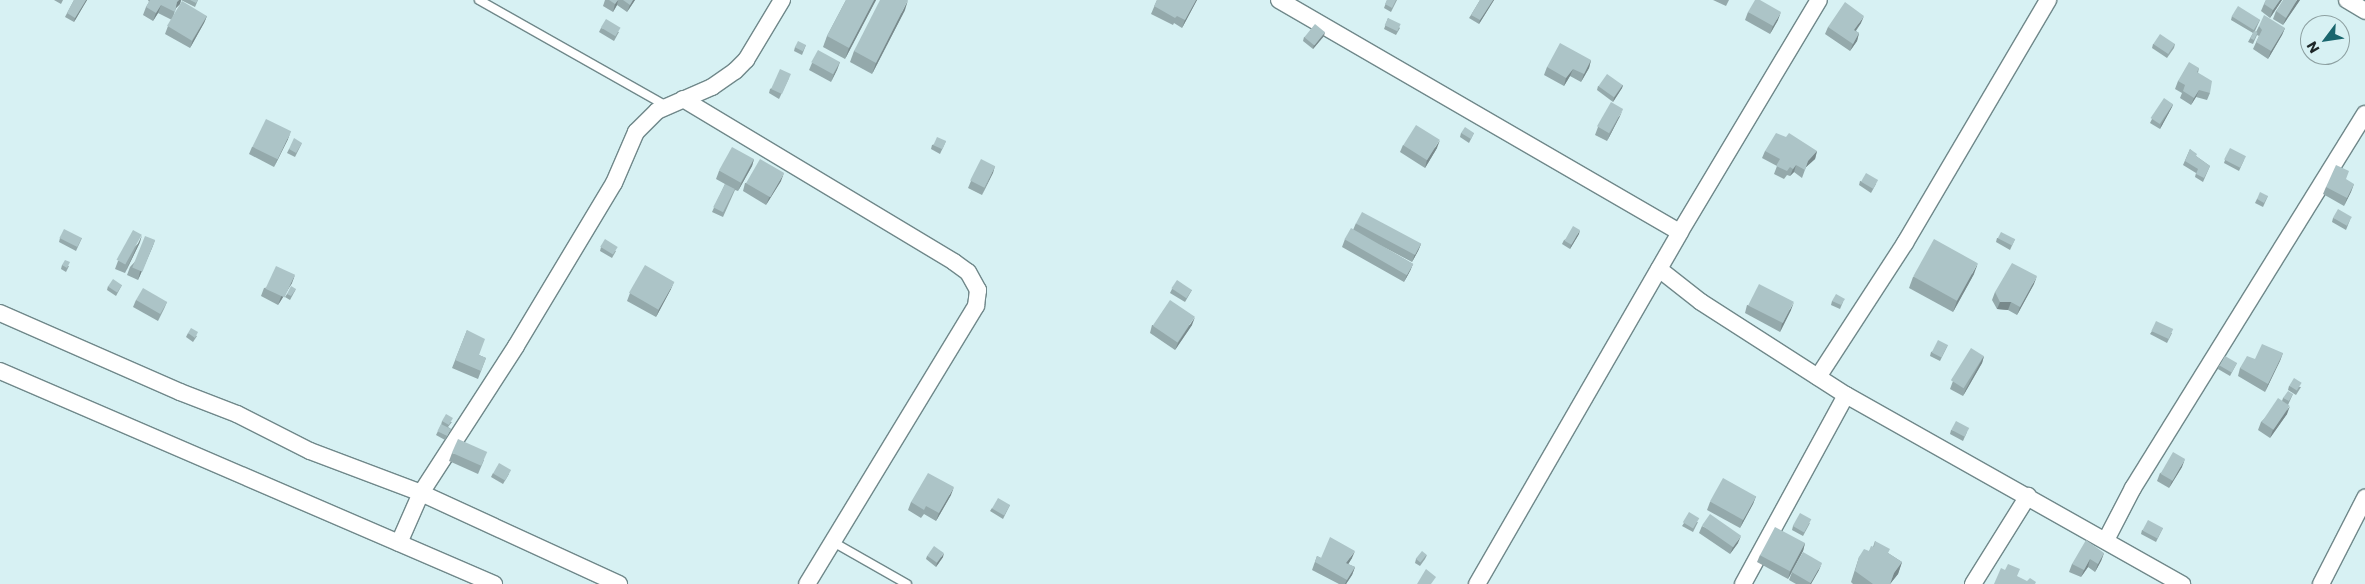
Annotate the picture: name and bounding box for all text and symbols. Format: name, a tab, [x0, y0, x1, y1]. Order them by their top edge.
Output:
north arrow	[2300, 15, 2350, 65]
text: N	[2302, 38, 2324, 57]

